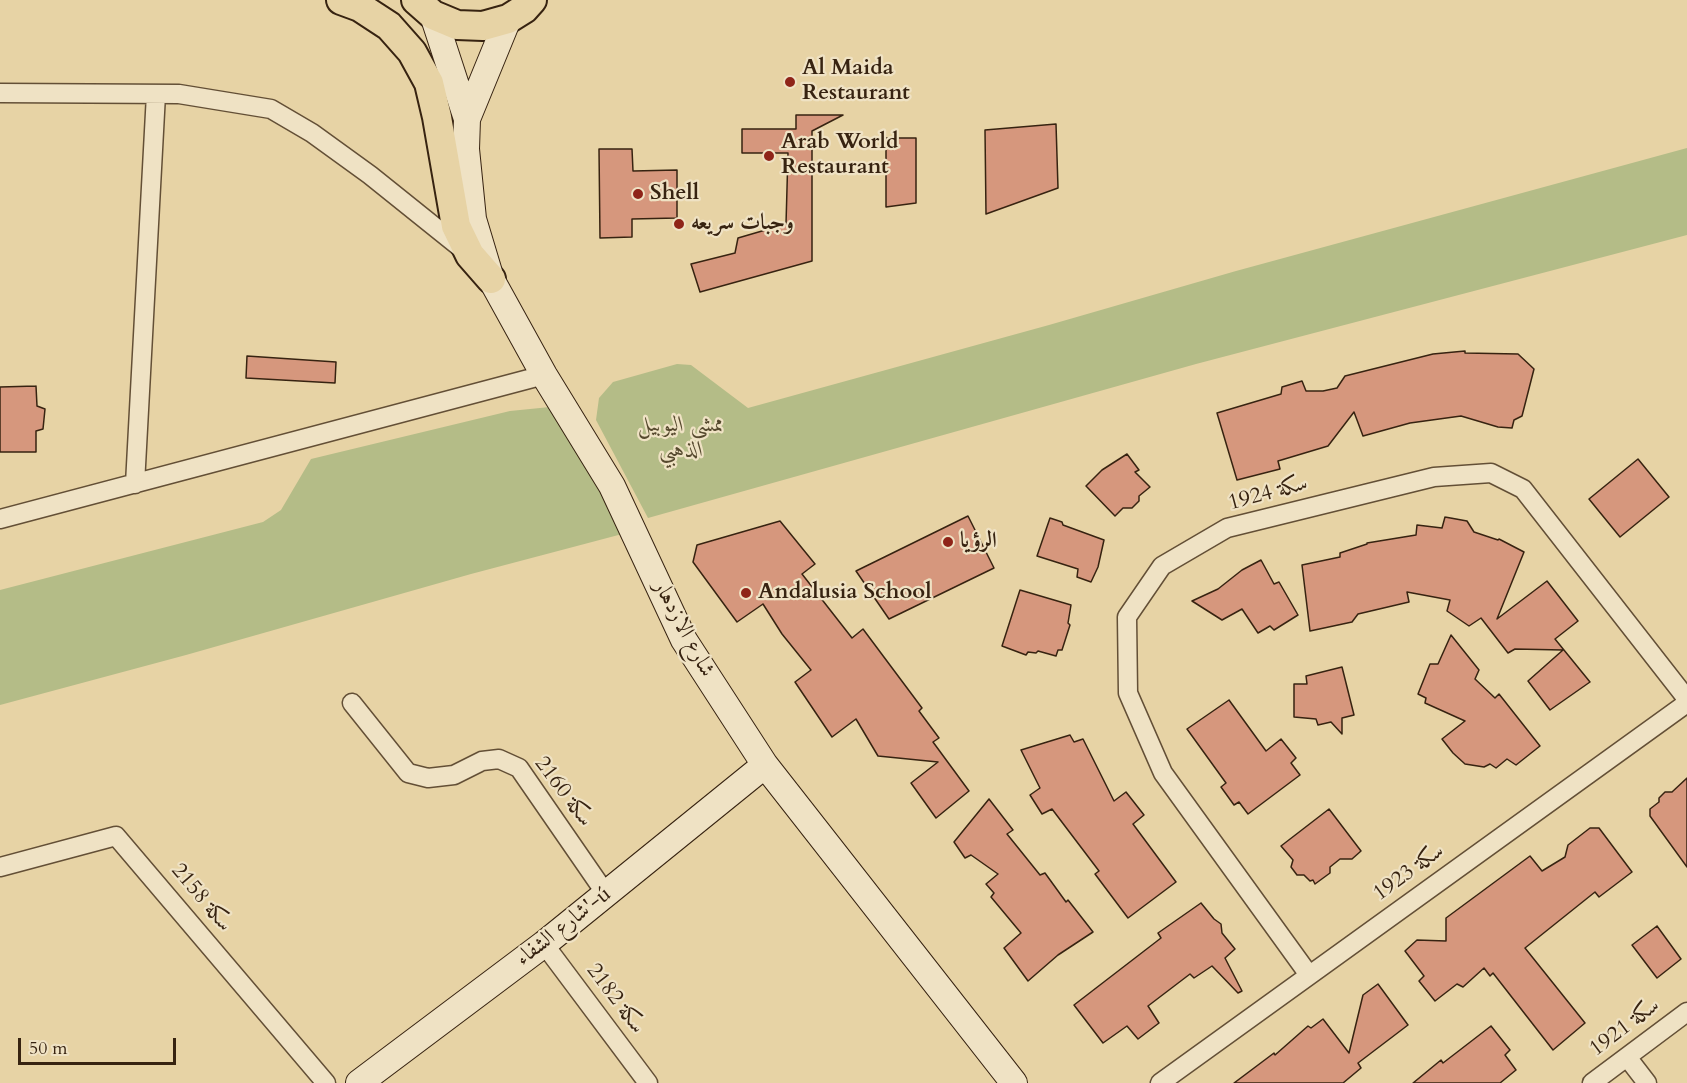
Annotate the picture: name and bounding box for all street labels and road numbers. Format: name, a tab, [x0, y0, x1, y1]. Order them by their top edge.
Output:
street label: سكة 1924	[1225, 471, 1311, 517]
street label: شارع الازدهار	[647, 576, 719, 682]
street label: سكة 2160	[528, 752, 598, 832]
street label: سكة 1923	[1368, 838, 1450, 908]
street label: سكة 2158	[165, 858, 237, 938]
street label: شارع الشفاء'-ú	[511, 882, 617, 972]
street label: سكة 2182	[580, 959, 650, 1039]
street label: سكة 1921	[1585, 993, 1665, 1063]

